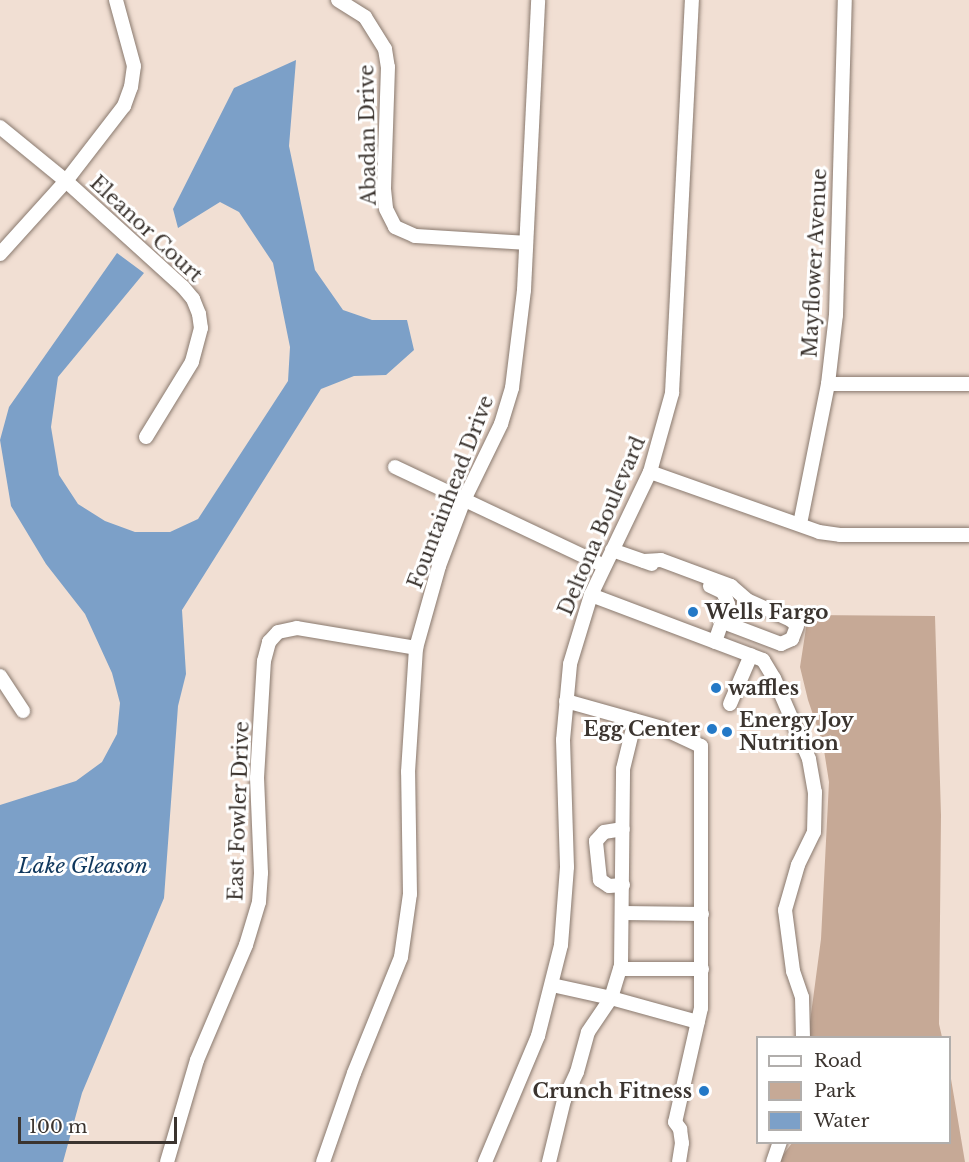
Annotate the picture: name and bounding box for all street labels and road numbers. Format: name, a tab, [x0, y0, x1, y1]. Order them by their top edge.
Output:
street label: Abadan Drive	[355, 64, 381, 206]
street label: Mayflower Avenue	[798, 167, 832, 359]
street label: Eleanor Court	[85, 171, 207, 287]
street label: Fountainhead Drive	[403, 392, 499, 592]
street label: Deltona Boulevard	[553, 433, 651, 619]
street label: East Fowler Drive	[224, 720, 254, 902]

